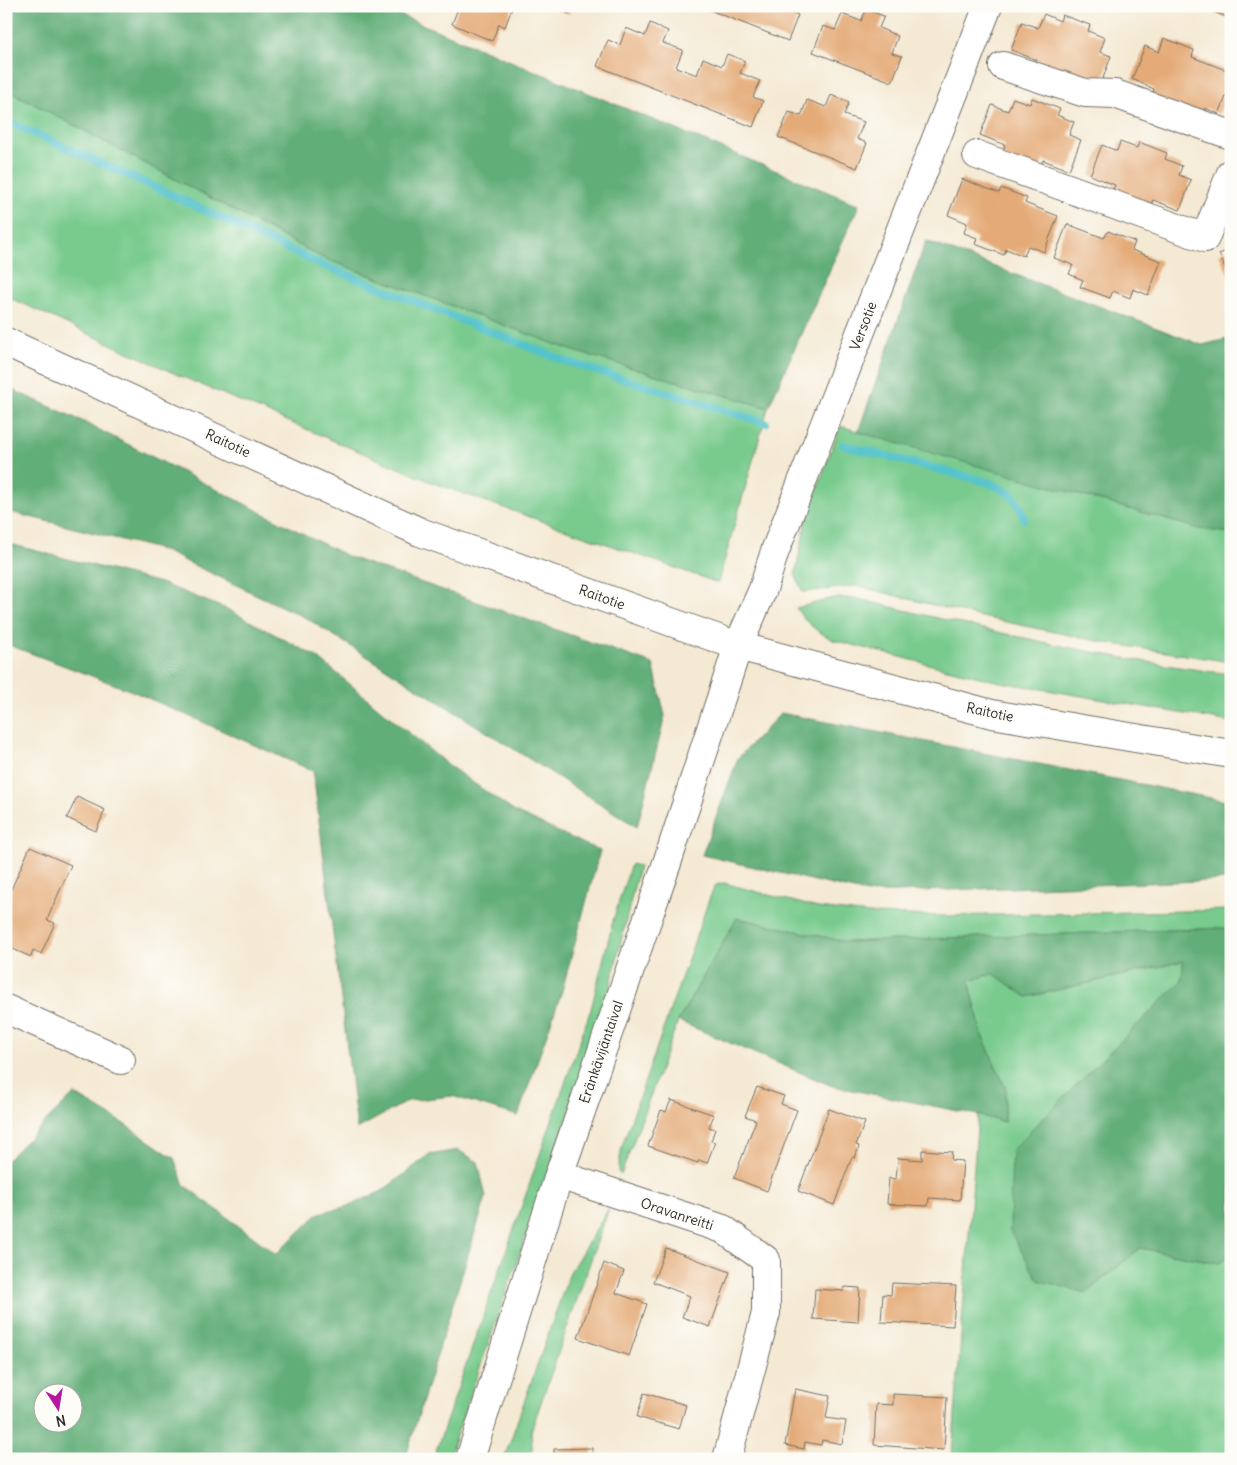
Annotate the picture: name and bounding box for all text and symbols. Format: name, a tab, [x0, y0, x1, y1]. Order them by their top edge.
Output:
street label: Versotie	[845, 299, 881, 353]
street label: Raitotie	[203, 425, 253, 461]
street label: Raitotie	[576, 580, 628, 614]
street label: Raitotie	[965, 698, 1015, 726]
street label: Eränkävijäntaival	[575, 998, 627, 1106]
street label: Oravanreitti	[638, 1194, 716, 1234]
north arrow	[32, 1382, 82, 1432]
text: N	[54, 1411, 67, 1431]

